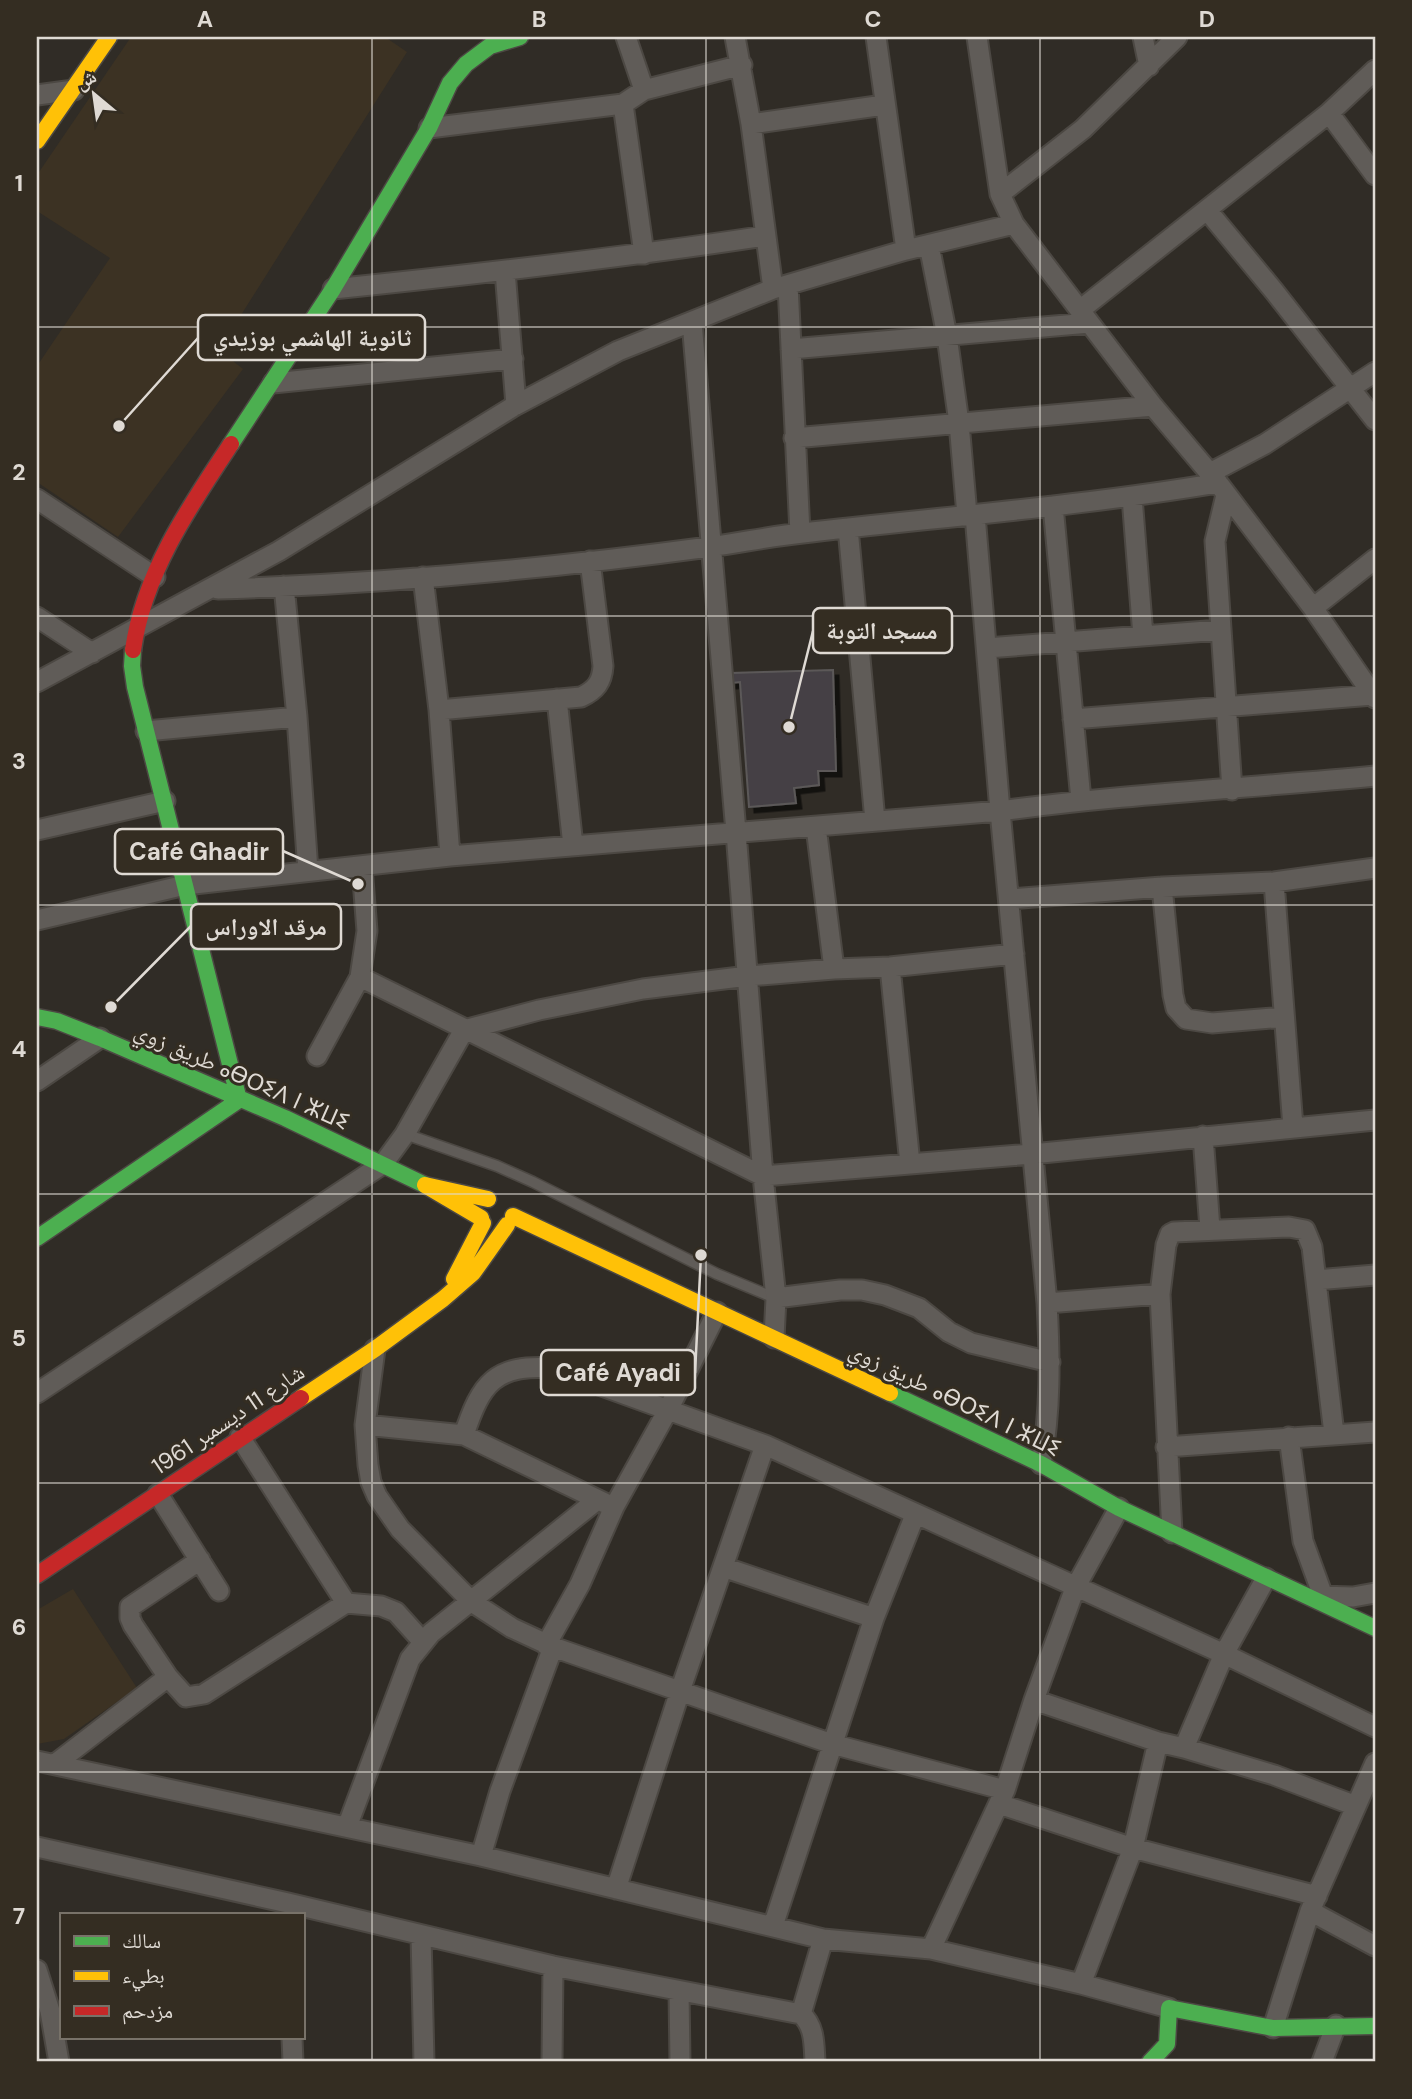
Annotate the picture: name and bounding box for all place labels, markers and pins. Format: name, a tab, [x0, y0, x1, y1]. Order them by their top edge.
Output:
callout: ثانوية الهاشمي بوزيدي	[198, 315, 425, 360]
callout: مسجد التوبة	[813, 608, 952, 653]
callout: Café Ghadir	[115, 829, 283, 874]
callout: مرقد الاوراس	[191, 904, 341, 949]
callout: Café Ayadi	[541, 1350, 695, 1395]

